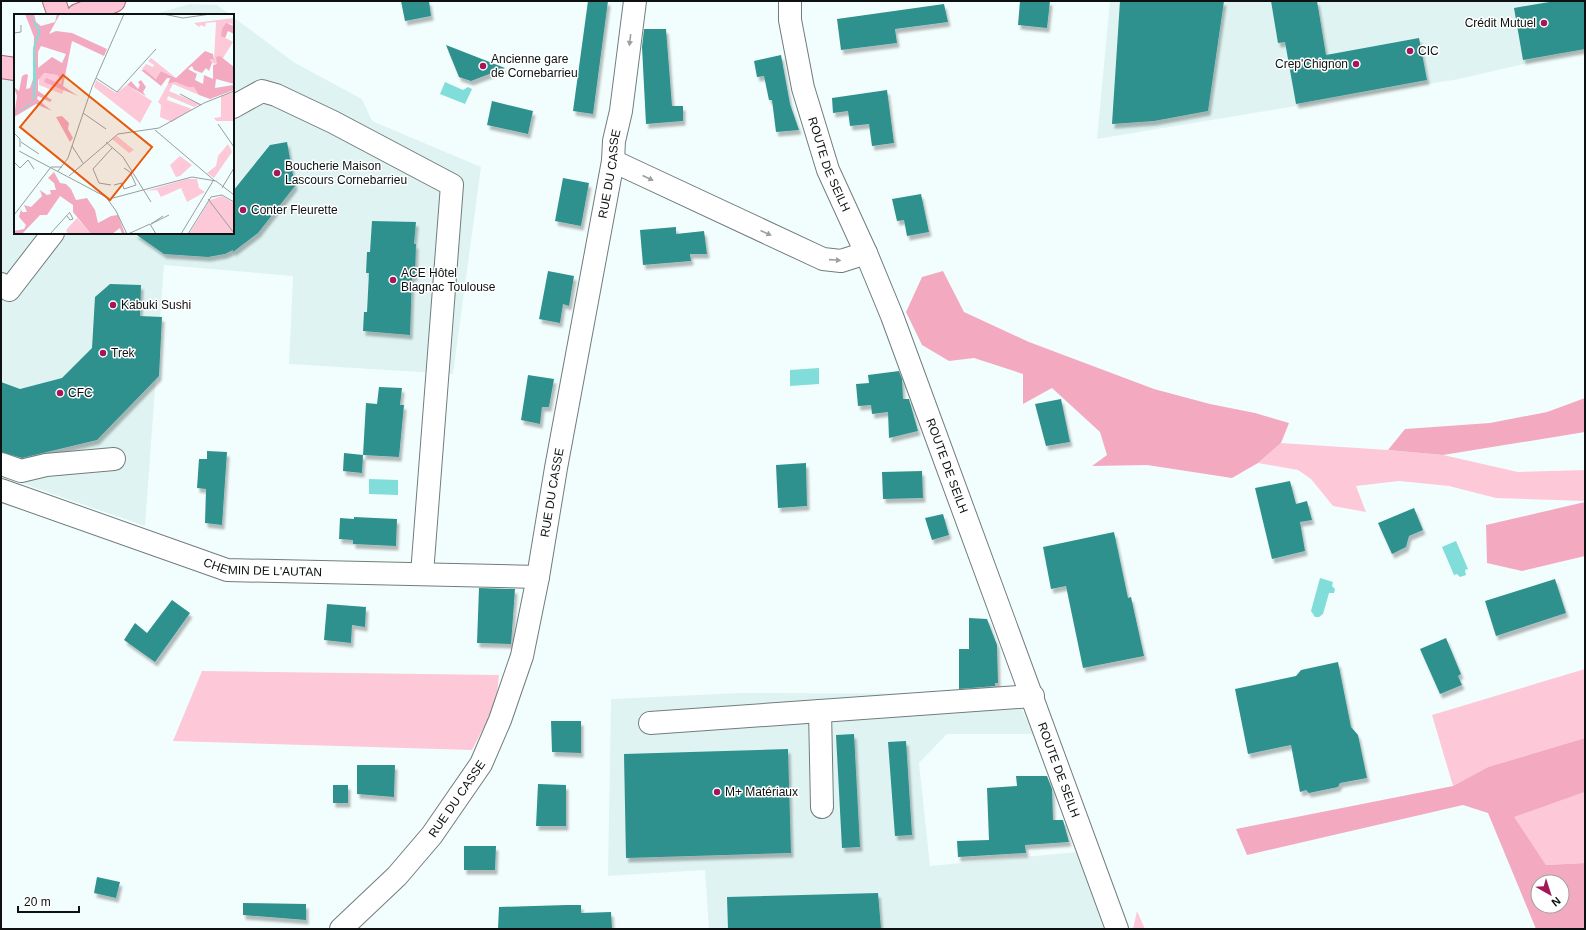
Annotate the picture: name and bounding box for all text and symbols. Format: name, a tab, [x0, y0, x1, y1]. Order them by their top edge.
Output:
inset map	[14, 14, 234, 234]
place label: Crédit Mutuel	[1465, 16, 1536, 30]
marker: Crédit Mutuel	[1539, 18, 1549, 28]
one-way arrow	[627, 34, 633, 46]
place label: CIC	[1418, 44, 1439, 58]
marker: CIC	[1405, 46, 1415, 56]
place label: Ancienne gare de Cornebarrieu	[491, 52, 578, 80]
place label: Crep'Chignon	[1275, 57, 1348, 71]
marker: Crep'Chignon	[1351, 59, 1361, 69]
marker: Ancienne gare de Cornebarrieu	[478, 61, 488, 71]
street label: ROUTE DE SEILH	[805, 115, 853, 214]
street label: RUE DU CASSE	[595, 128, 624, 220]
place label: Boucherie Maison Lascours Cornebarrieu	[285, 159, 407, 187]
marker: Boucherie Maison Lascours Cornebarrieu	[272, 168, 282, 178]
one-way arrow	[643, 175, 654, 181]
place label: Conter Fleurette	[251, 203, 338, 217]
marker: Conter Fleurette	[238, 205, 248, 215]
one-way arrow	[760, 230, 772, 236]
one-way arrow	[829, 257, 841, 264]
place label: ACE Hôtel Blagnac Toulouse	[401, 266, 496, 294]
marker: ACE Hôtel Blagnac Toulouse	[388, 275, 398, 285]
place label: Kabuki Sushi	[121, 298, 191, 312]
marker: Kabuki Sushi	[108, 300, 118, 310]
place label: Trek	[111, 346, 136, 360]
marker: Trek	[98, 348, 108, 358]
place label: CFC	[68, 386, 93, 400]
marker: CFC	[55, 388, 65, 398]
street label: ROUTE DE SEILH	[923, 416, 971, 515]
street label: RUE DU CASSE	[538, 447, 567, 538]
street label: CHEMIN DE L'AUTAN	[202, 555, 322, 579]
street label: ROUTE DE SEILH	[1035, 721, 1082, 819]
street label: RUE DU CASSE	[426, 758, 488, 840]
place label: M+ Matériaux	[725, 785, 798, 799]
marker: M+ Matériaux	[712, 787, 722, 797]
north arrow	[1530, 874, 1570, 914]
scale bar	[18, 888, 79, 914]
text: 20 m	[24, 895, 51, 909]
text: N	[1549, 895, 1563, 909]

